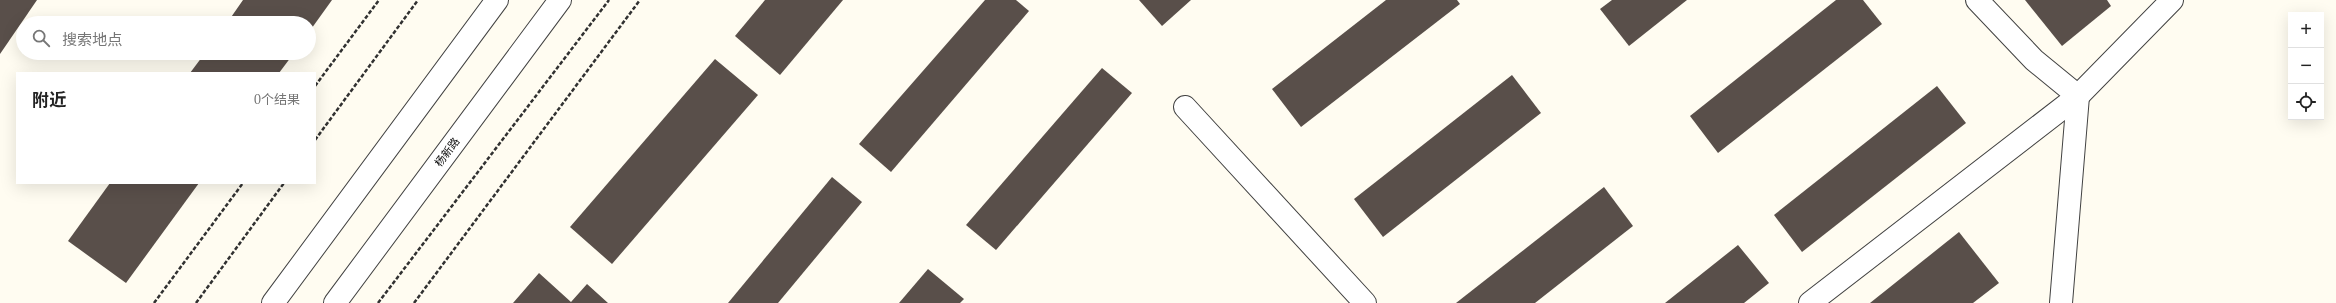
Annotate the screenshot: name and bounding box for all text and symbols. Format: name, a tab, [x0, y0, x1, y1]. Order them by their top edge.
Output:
map controls	[2288, 12, 2324, 120]
button: +	[2288, 12, 2324, 48]
search box	[16, 16, 316, 60]
icon: search	[30, 27, 52, 49]
text: 搜索地点	[62, 29, 122, 49]
button: −	[2288, 48, 2324, 84]
button: locate	[2288, 84, 2324, 120]
text: 附近	[32, 88, 66, 111]
text: 0个结果	[254, 90, 300, 108]
street label: 杨新路	[431, 135, 463, 169]

